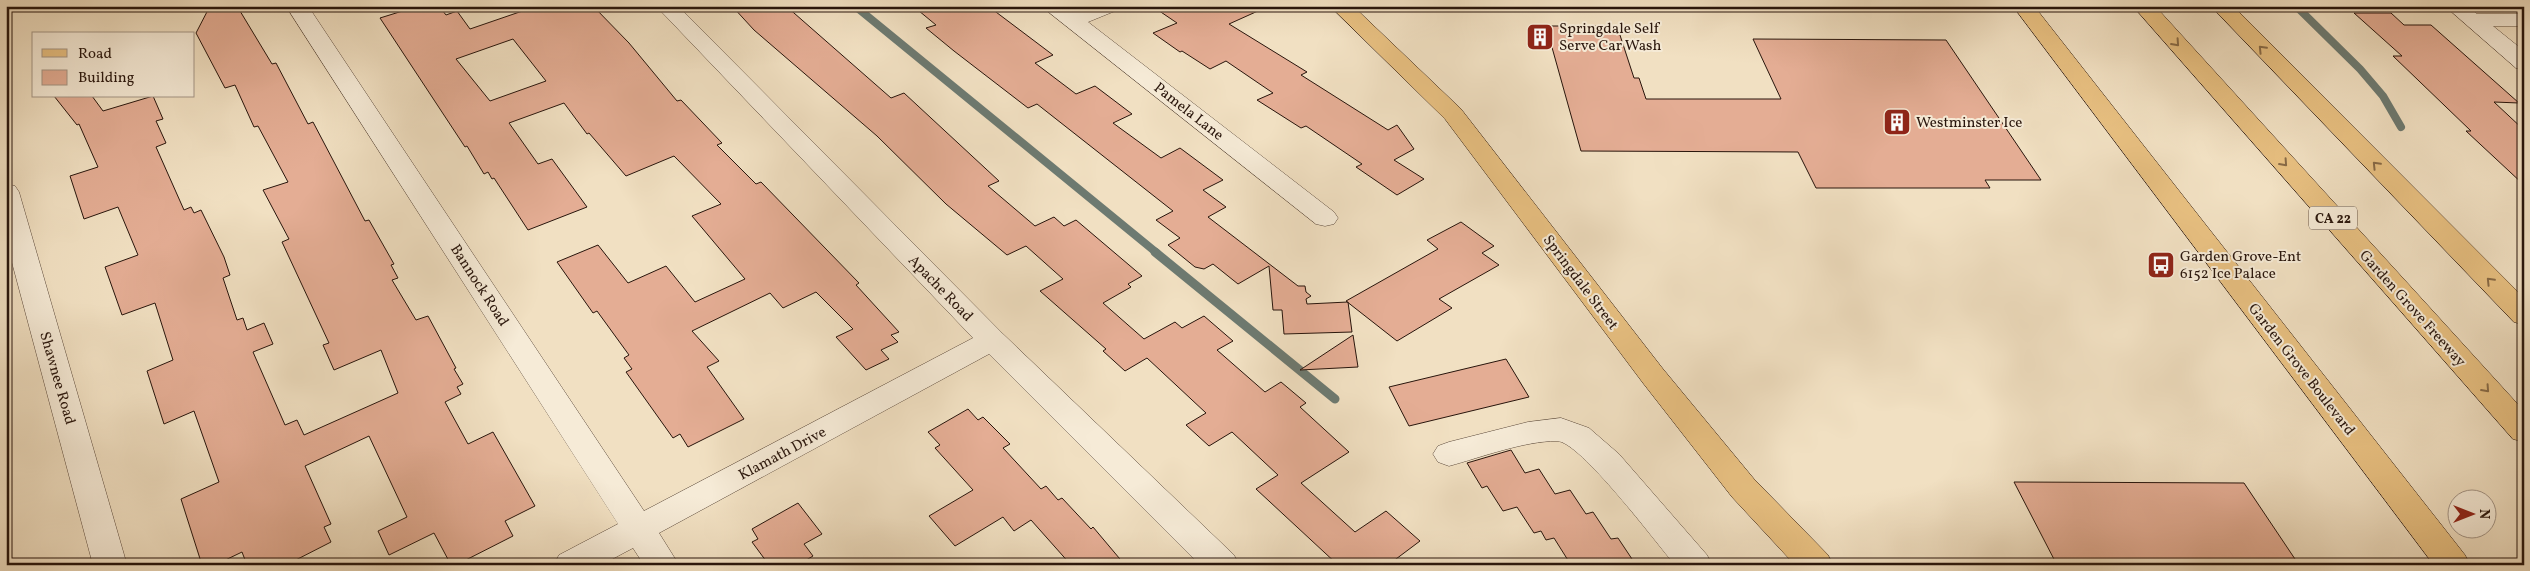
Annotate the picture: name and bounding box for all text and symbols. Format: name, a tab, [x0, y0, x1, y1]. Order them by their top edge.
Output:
place label: Springdale Self Serve Car Wash	[1559, 19, 1662, 57]
building icon: Springdale Self Serve Car Wash	[1525, 22, 1555, 52]
legend	[32, 32, 195, 98]
one-way arrow	[2170, 37, 2179, 46]
text: Road	[78, 44, 112, 65]
one-way arrow	[2259, 45, 2268, 54]
text: Building	[78, 68, 135, 89]
street label: Pamela Lane	[1149, 78, 1227, 146]
building icon: Westminster Ice	[1882, 107, 1912, 137]
place label: Westminster Ice	[1916, 113, 2022, 134]
one-way arrow	[2278, 158, 2287, 167]
one-way arrow	[2373, 161, 2382, 170]
road number: CA 22	[2309, 207, 2357, 230]
street label: Springdale Street	[1537, 231, 1623, 335]
street label: Bannock Road	[444, 241, 513, 331]
street label: Garden Grove Freeway	[2354, 246, 2470, 372]
place label: Garden Grove-Ent 6152 Ice Palace	[2180, 247, 2301, 285]
bus stop icon: Garden Grove-Ent 6152 Ice Palace	[2146, 250, 2176, 280]
street label: Apache Road	[903, 251, 977, 327]
one-way arrow	[2486, 277, 2495, 286]
street label: Garden Grove Boulevard	[2242, 299, 2359, 440]
street label: Shawnee Road	[33, 329, 80, 427]
one-way arrow	[2480, 383, 2489, 392]
street label: Klamath Drive	[735, 422, 830, 486]
north arrow	[2448, 488, 2498, 538]
text: N	[2474, 509, 2493, 519]

